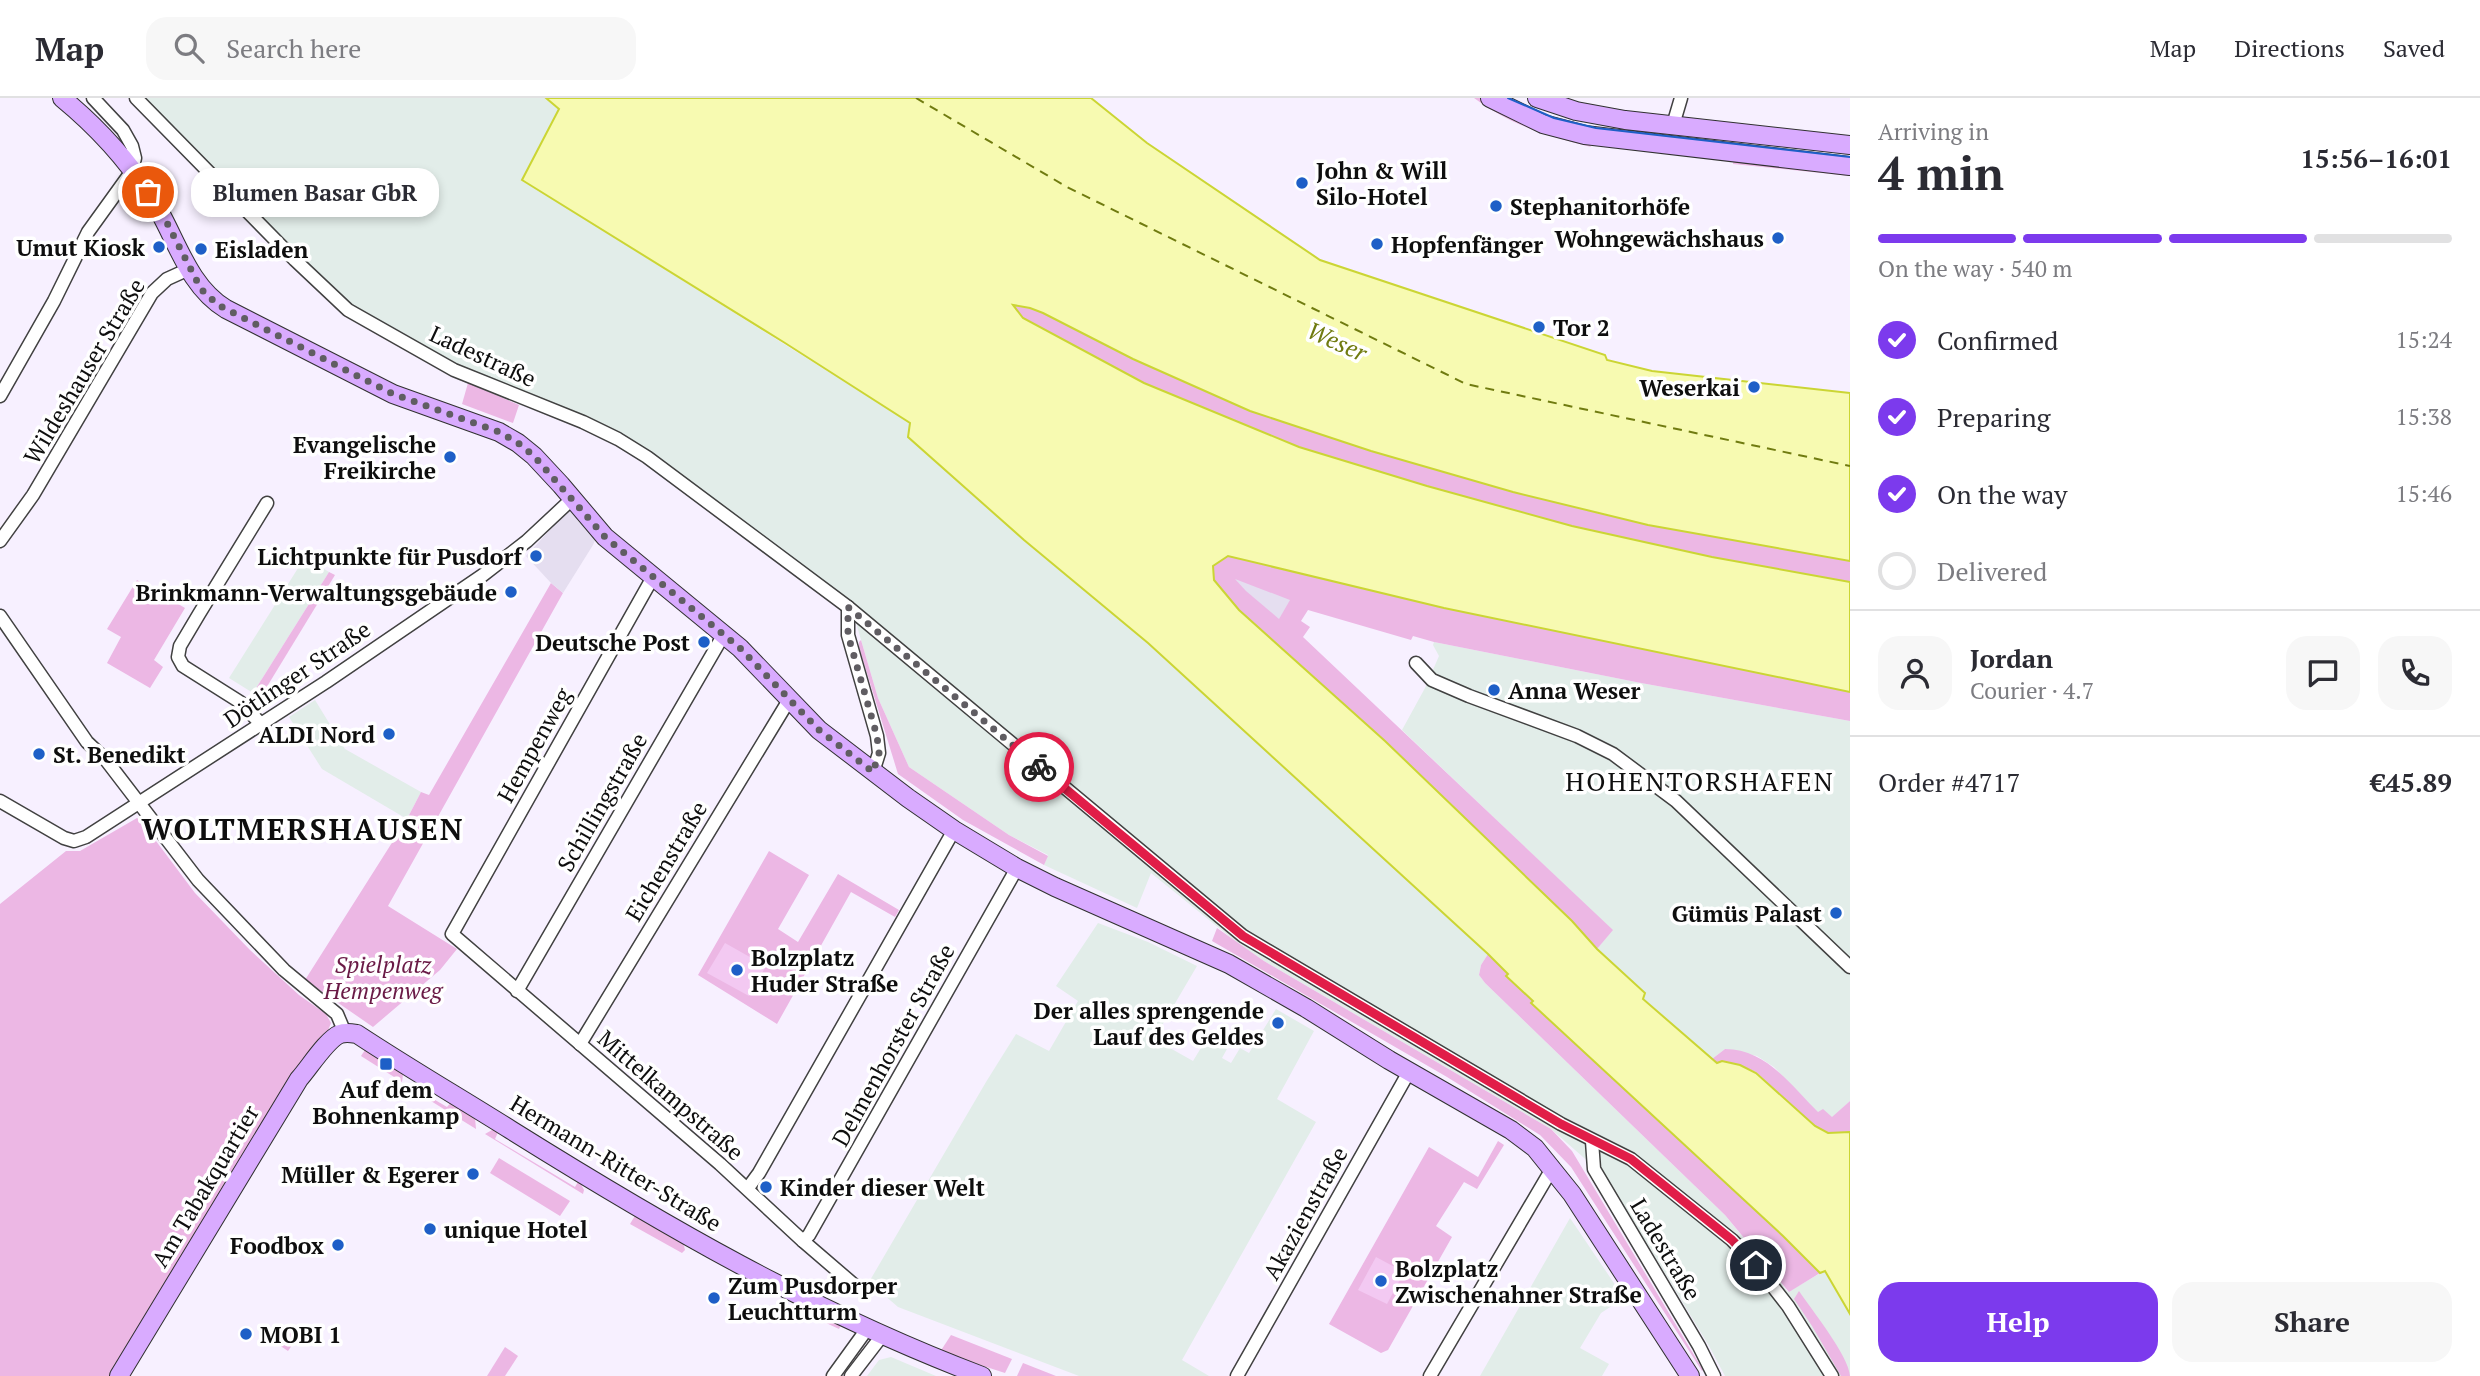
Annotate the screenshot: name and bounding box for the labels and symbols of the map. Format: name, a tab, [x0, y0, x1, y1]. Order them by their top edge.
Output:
place label: John & Will Silo-Hotel	[1316, 155, 1448, 212]
pin	[118, 162, 178, 222]
callout: Blumen Basar GbR	[190, 168, 438, 217]
marker: John & Will Silo-Hotel	[1294, 175, 1310, 191]
place label: Stephanitorhöfe	[1510, 191, 1690, 222]
marker: Stephanitorhöfe	[1488, 198, 1504, 214]
place label: Wohngewächshaus	[1554, 223, 1764, 254]
place label: Hopfenfänger	[1391, 229, 1543, 260]
marker: Wohngewächshaus	[1770, 230, 1786, 246]
place label: Umut Kiosk	[16, 232, 146, 263]
place label: Eisladen	[215, 234, 308, 265]
marker: Hopfenfänger	[1369, 236, 1385, 252]
marker: Umut Kiosk	[151, 239, 167, 255]
marker: Eisladen	[193, 241, 209, 257]
street label: Wildeshauser Straße	[16, 272, 152, 470]
place label: Tor 2	[1553, 312, 1610, 343]
water label: Weser	[1302, 314, 1374, 369]
street label: Ladestraße	[425, 318, 541, 394]
marker: Tor 2	[1531, 319, 1547, 335]
place label: Weserkai	[1639, 372, 1740, 403]
marker: Weserkai	[1746, 379, 1762, 395]
place label: Evangelische Freikirche	[293, 429, 436, 486]
marker: Evangelische Freikirche	[442, 449, 458, 465]
place label: Lichtpunkte für Pusdorf	[258, 541, 524, 572]
marker: Lichtpunkte für Pusdorf	[528, 548, 544, 564]
place label: Brinkmann-Verwaltungsgebäude	[135, 577, 497, 608]
marker: Brinkmann-Verwaltungsgebäude	[503, 584, 519, 600]
street label: Dötlinger Straße	[218, 613, 376, 735]
place label: Deutsche Post	[535, 627, 690, 658]
marker: Deutsche Post	[696, 634, 712, 650]
place label: Anna Weser	[1508, 675, 1640, 706]
street label: Hempenweg	[490, 681, 579, 808]
marker: Anna Weser	[1486, 682, 1502, 698]
place label: ALDI Nord	[258, 719, 375, 750]
marker: ALDI Nord	[381, 726, 397, 742]
street label: Schillingstraße	[550, 727, 654, 877]
courier	[1004, 732, 1074, 802]
place label: St. Benedikt	[53, 739, 186, 770]
marker: St. Benedikt	[31, 746, 47, 762]
district label: HOHENTORSHAFEN	[1565, 764, 1835, 798]
street label: Eichenstraße	[618, 795, 714, 927]
district label: WOLTMERSHAUSEN	[142, 809, 464, 849]
place label: Gümüs Palast	[1672, 898, 1822, 929]
marker: Gümüs Palast	[1828, 905, 1844, 921]
street label: Delmenhorster Straße	[824, 938, 962, 1152]
place label: Bolzplatz Huder Straße	[751, 942, 898, 999]
park label: Spielplatz Hempenweg	[323, 949, 444, 1006]
marker: Bolzplatz Huder Straße	[729, 962, 745, 978]
place label: Der alles sprengende Lauf des Geldes	[1034, 995, 1264, 1052]
marker: Der alles sprengende Lauf des Geldes	[1270, 1015, 1286, 1031]
street label: Mittelkampstraße	[591, 1023, 751, 1167]
marker: Auf dem Bohnenkamp	[378, 1056, 394, 1072]
place label: Auf dem Bohnenkamp	[313, 1074, 459, 1131]
street label: Hermann-Ritter-Straße	[505, 1088, 727, 1238]
street label: Am Tabakquartier	[144, 1099, 266, 1273]
street label: Akazienstraße	[1256, 1141, 1354, 1285]
place label: Müller & Egerer	[281, 1159, 459, 1190]
marker: Müller & Egerer	[465, 1166, 481, 1182]
place label: Kinder dieser Welt	[780, 1172, 985, 1203]
marker: Kinder dieser Welt	[758, 1179, 774, 1195]
street label: Ladestraße	[1623, 1192, 1709, 1306]
place label: unique Hotel	[444, 1214, 588, 1245]
marker: unique Hotel	[422, 1221, 438, 1237]
place label: Foodbox	[230, 1230, 324, 1261]
pin	[1726, 1235, 1786, 1295]
marker: Foodbox	[330, 1237, 346, 1253]
place label: Bolzplatz Zwischenahner Straße	[1395, 1253, 1642, 1310]
place label: Zum Pusdorper Leuchtturm	[728, 1270, 897, 1327]
marker: Bolzplatz Zwischenahner Straße	[1373, 1273, 1389, 1289]
marker: Zum Pusdorper Leuchtturm	[706, 1290, 722, 1306]
place label: MOBI 1	[260, 1319, 341, 1350]
marker: MOBI 1	[238, 1326, 254, 1342]

